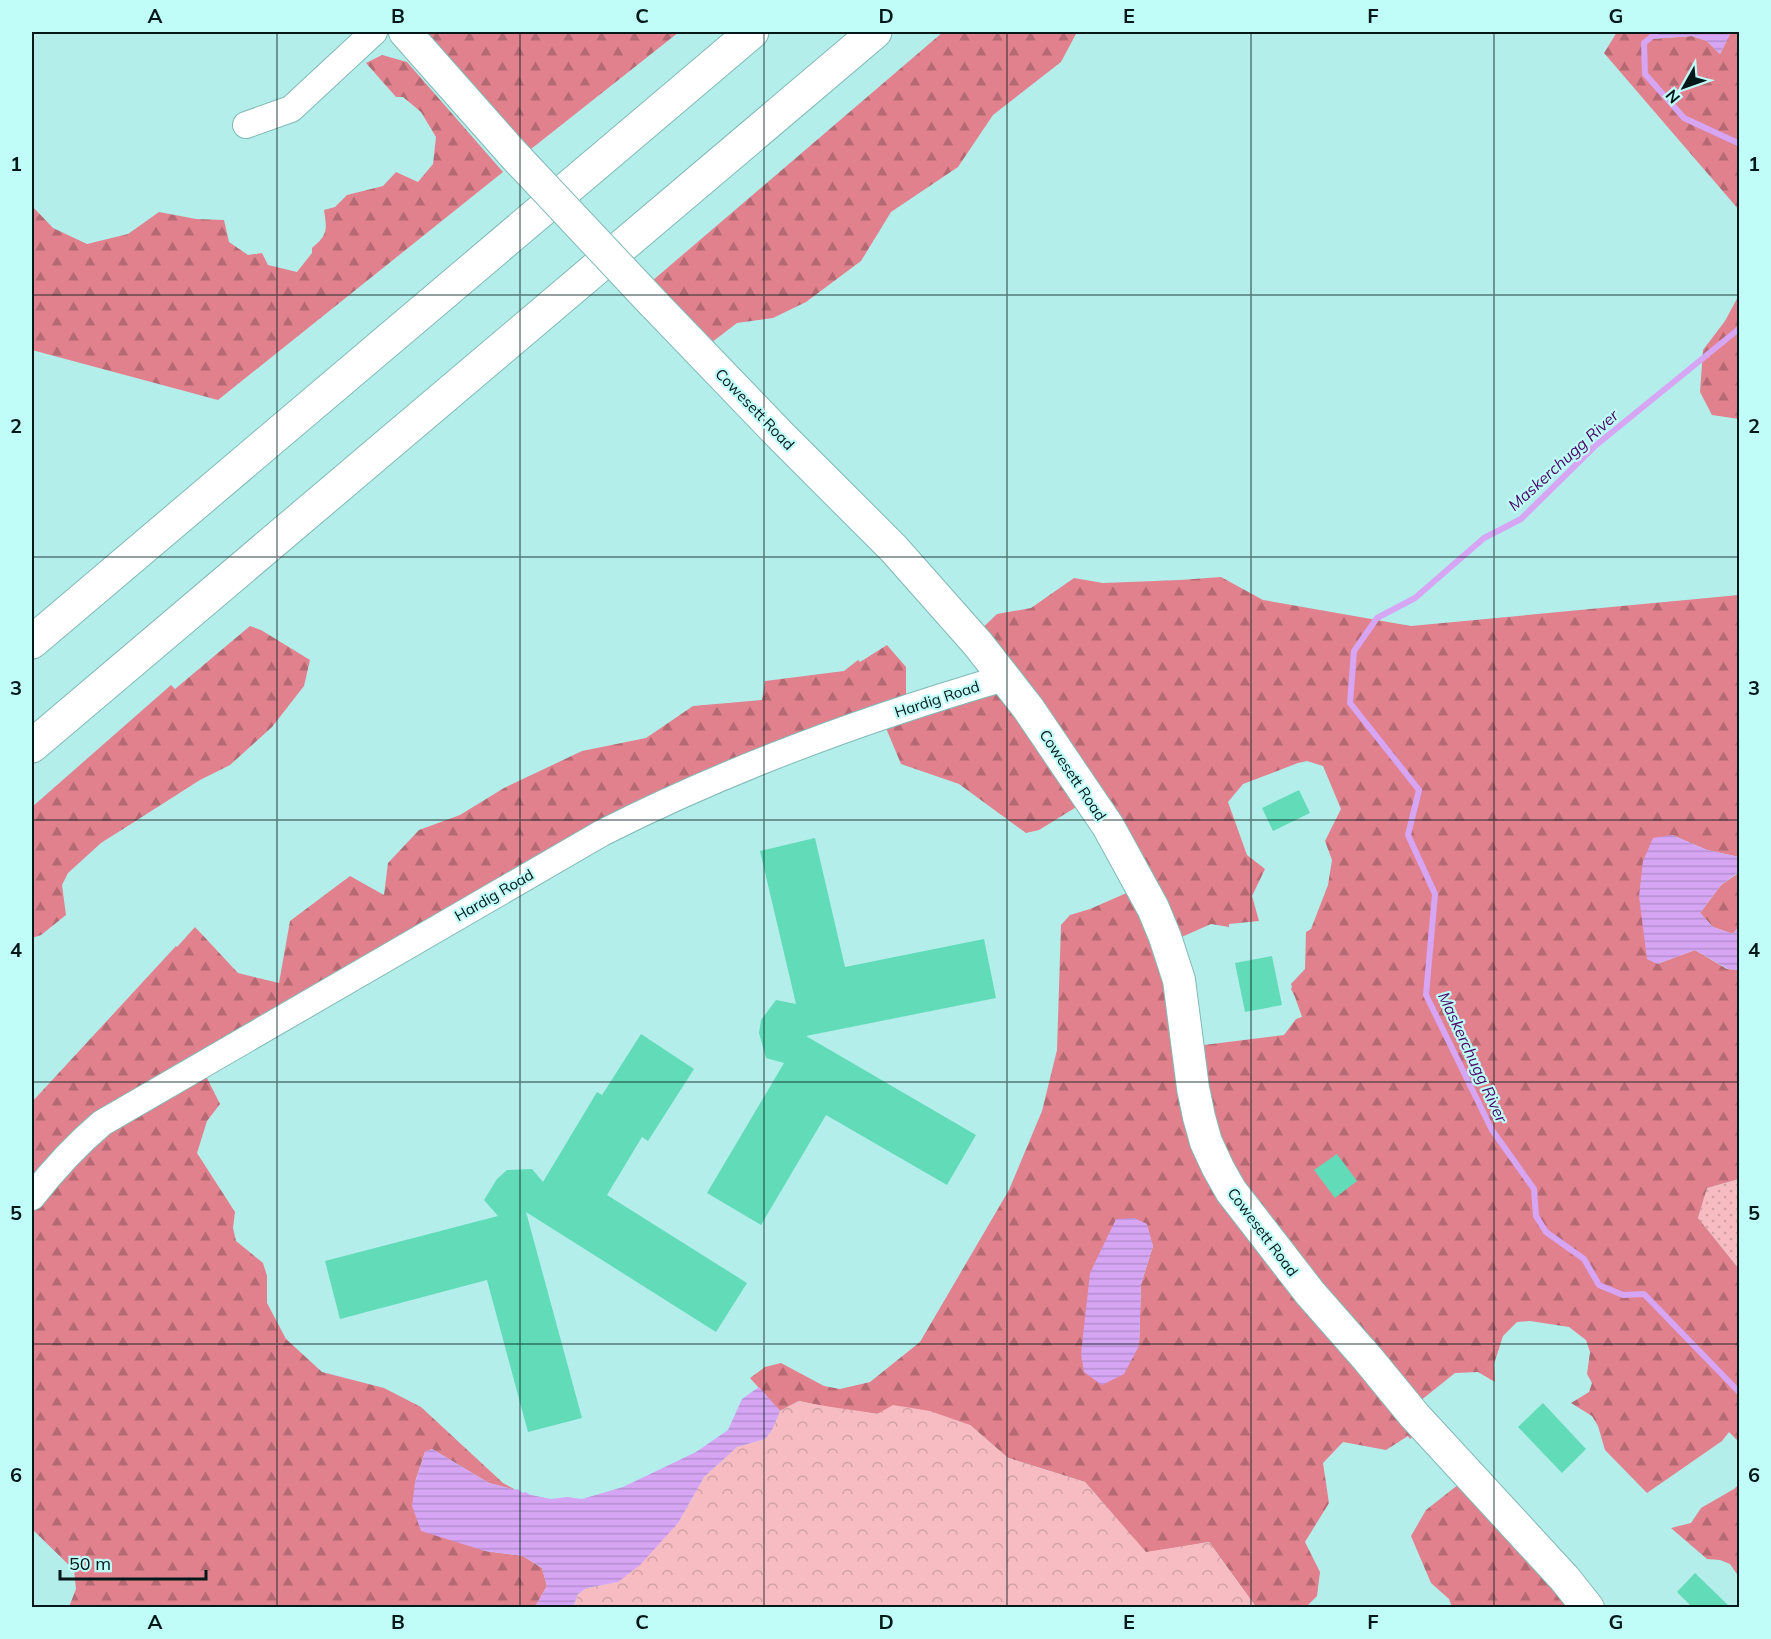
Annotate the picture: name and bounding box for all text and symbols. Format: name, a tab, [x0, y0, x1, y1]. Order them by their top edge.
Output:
text: A	[148, 3, 163, 28]
text: B	[391, 3, 405, 28]
text: C	[635, 3, 649, 28]
text: D	[878, 3, 894, 28]
text: E	[1123, 3, 1135, 28]
text: F	[1367, 3, 1379, 28]
text: G	[1609, 3, 1623, 28]
north arrow	[1654, 57, 1714, 117]
text: N	[1661, 86, 1684, 108]
text: 1	[10, 151, 22, 176]
text: 1	[1748, 151, 1760, 176]
street label: Cowesett Road	[711, 364, 799, 454]
water label: Maskerchugg River	[1504, 404, 1623, 515]
text: 2	[10, 413, 22, 438]
text: 2	[1748, 413, 1760, 438]
text: 3	[10, 675, 22, 700]
text: 3	[1748, 675, 1760, 700]
street label: Hardig Road	[892, 676, 982, 722]
street label: Cowesett Road	[1036, 726, 1110, 824]
street label: Hardig Road	[451, 865, 537, 925]
text: 4	[10, 937, 22, 962]
text: 4	[1748, 937, 1760, 962]
water label: Maskerchugg River	[1434, 989, 1512, 1126]
street label: Cowesett Road	[1224, 1184, 1302, 1280]
text: 5	[10, 1200, 22, 1225]
text: 5	[1748, 1200, 1760, 1225]
text: 6	[10, 1462, 22, 1487]
text: 6	[1748, 1462, 1760, 1487]
scale bar	[60, 1543, 206, 1581]
text: 50 m	[69, 1552, 111, 1575]
text: A	[148, 1609, 163, 1634]
text: B	[391, 1609, 405, 1634]
text: C	[635, 1609, 649, 1634]
text: D	[878, 1609, 894, 1634]
text: E	[1123, 1609, 1135, 1634]
text: F	[1367, 1609, 1379, 1634]
text: G	[1609, 1609, 1623, 1634]

